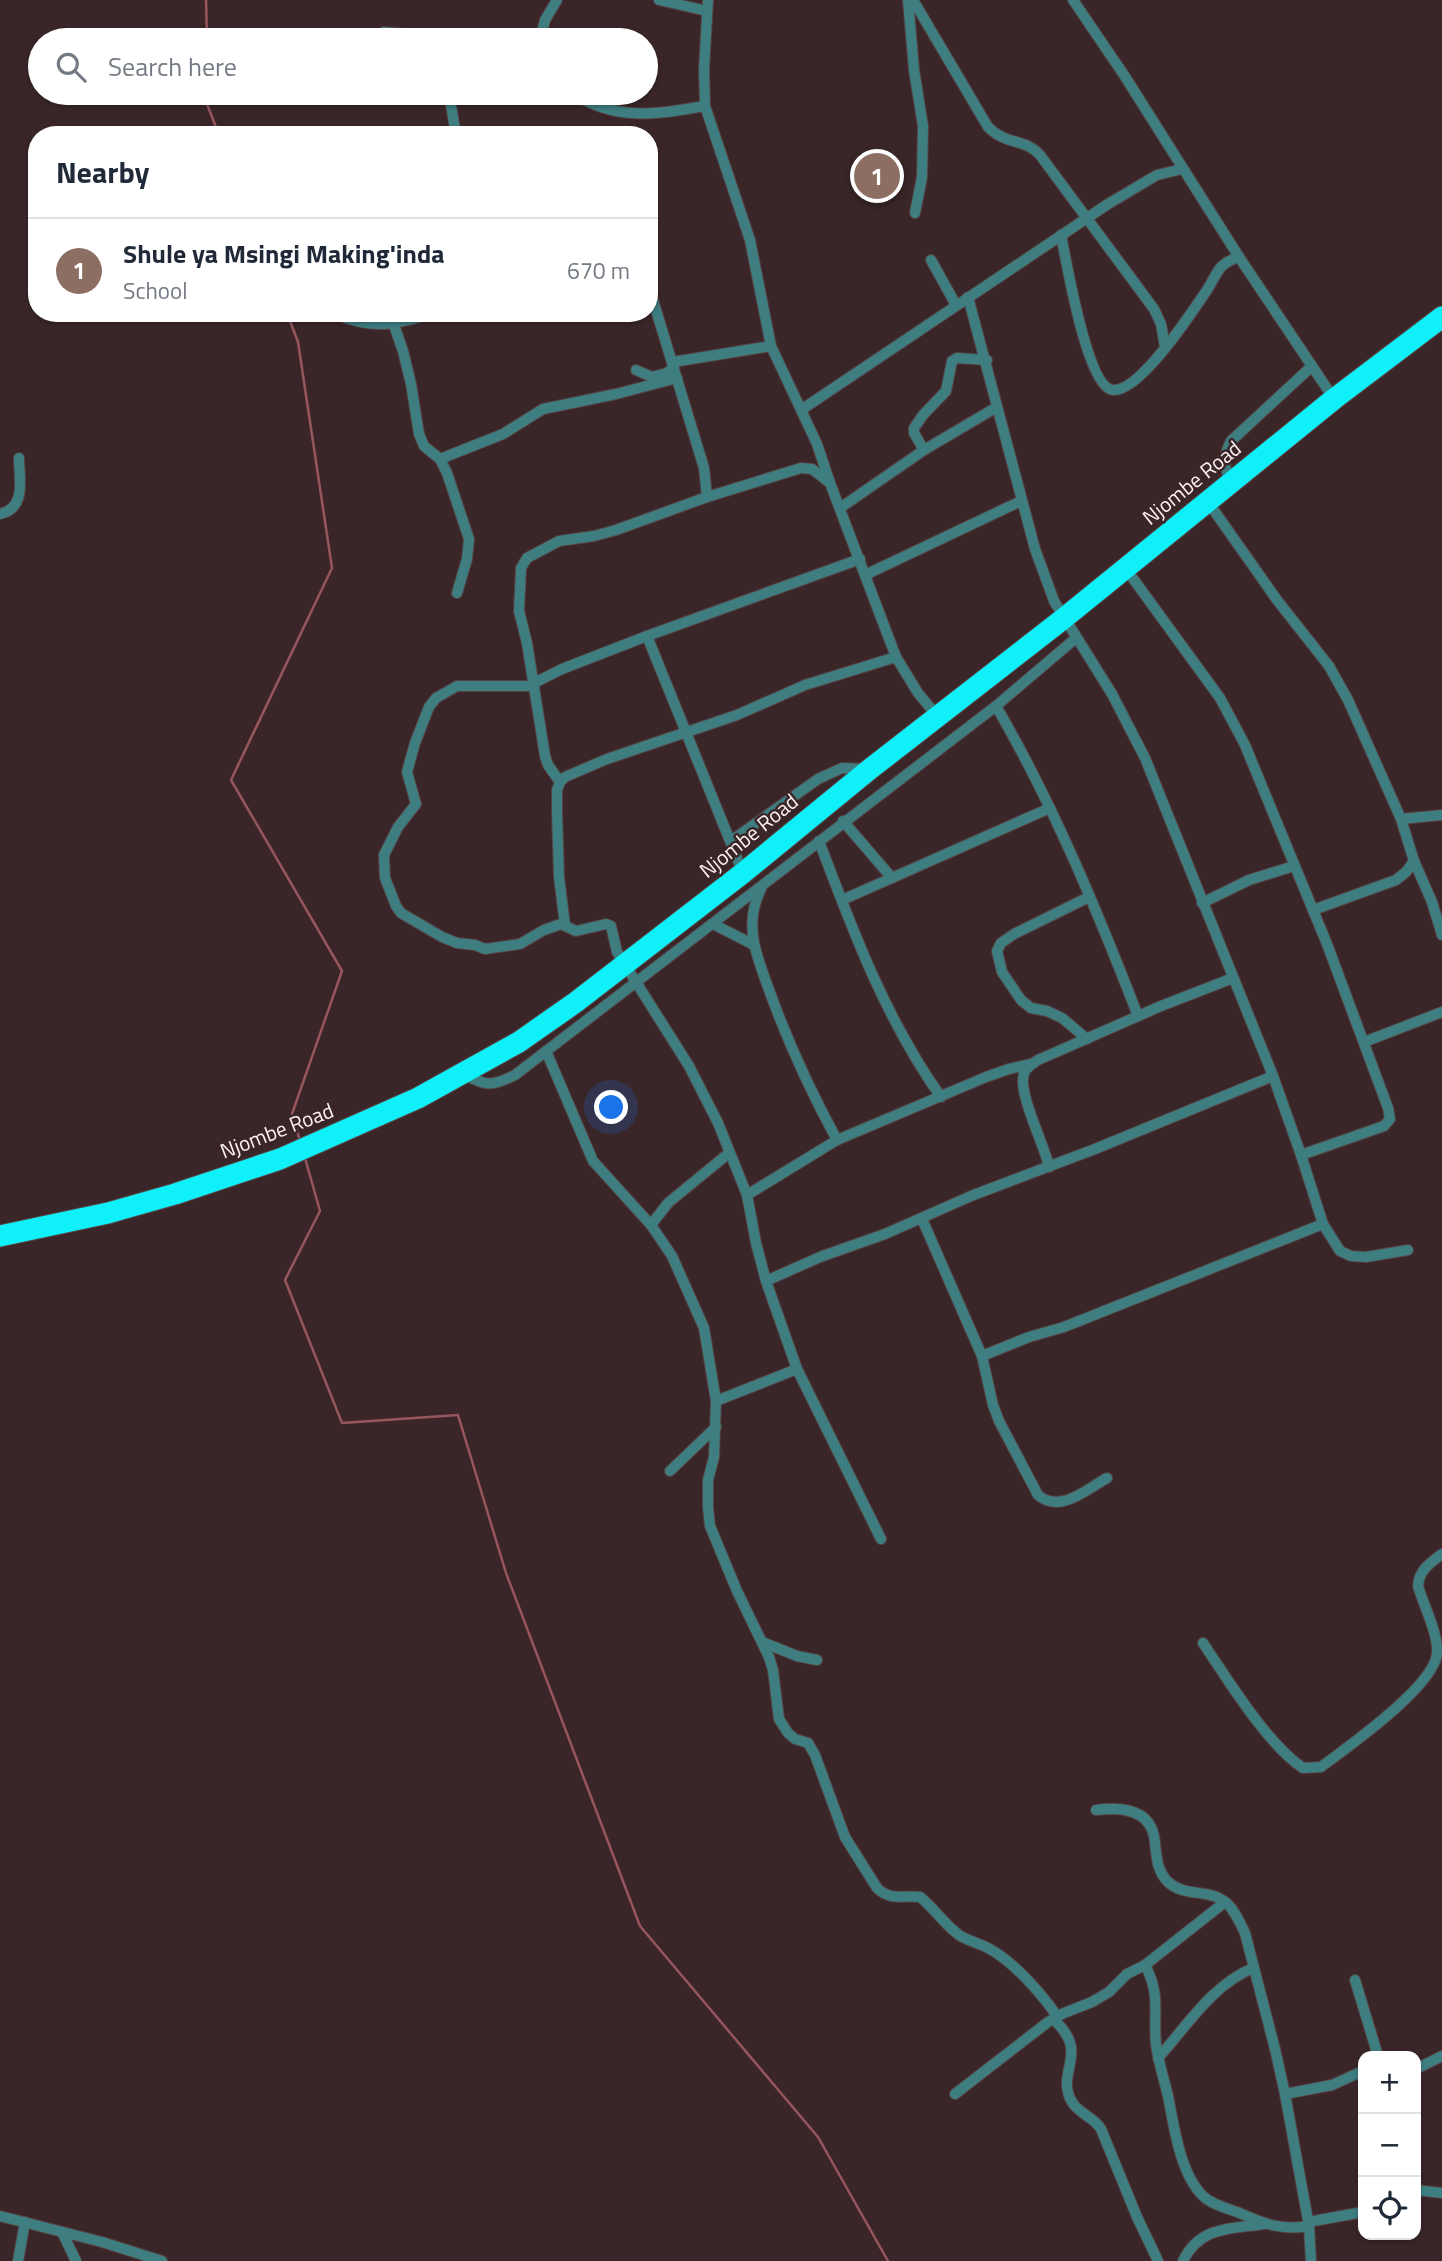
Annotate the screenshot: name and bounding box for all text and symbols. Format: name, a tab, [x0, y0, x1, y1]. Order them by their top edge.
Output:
search box	[28, 28, 658, 105]
text: Search here	[108, 47, 237, 86]
icon: search	[52, 48, 90, 86]
text: Nearby	[56, 149, 149, 195]
pin: 1	[854, 150, 900, 202]
text: Shule ya Msingi Making'inda	[123, 234, 445, 273]
text: 1	[73, 253, 85, 288]
text: 670 m	[567, 253, 630, 288]
text: School	[123, 273, 187, 308]
street label: Njombe Road	[1135, 432, 1248, 532]
street label: Njombe Road	[692, 785, 805, 885]
your location	[594, 1090, 628, 1124]
street label: Njombe Road	[215, 1094, 338, 1166]
map controls	[1358, 2051, 1421, 2240]
button: +	[1358, 2051, 1421, 2114]
button: −	[1358, 2114, 1421, 2177]
button: locate	[1358, 2177, 1421, 2240]

